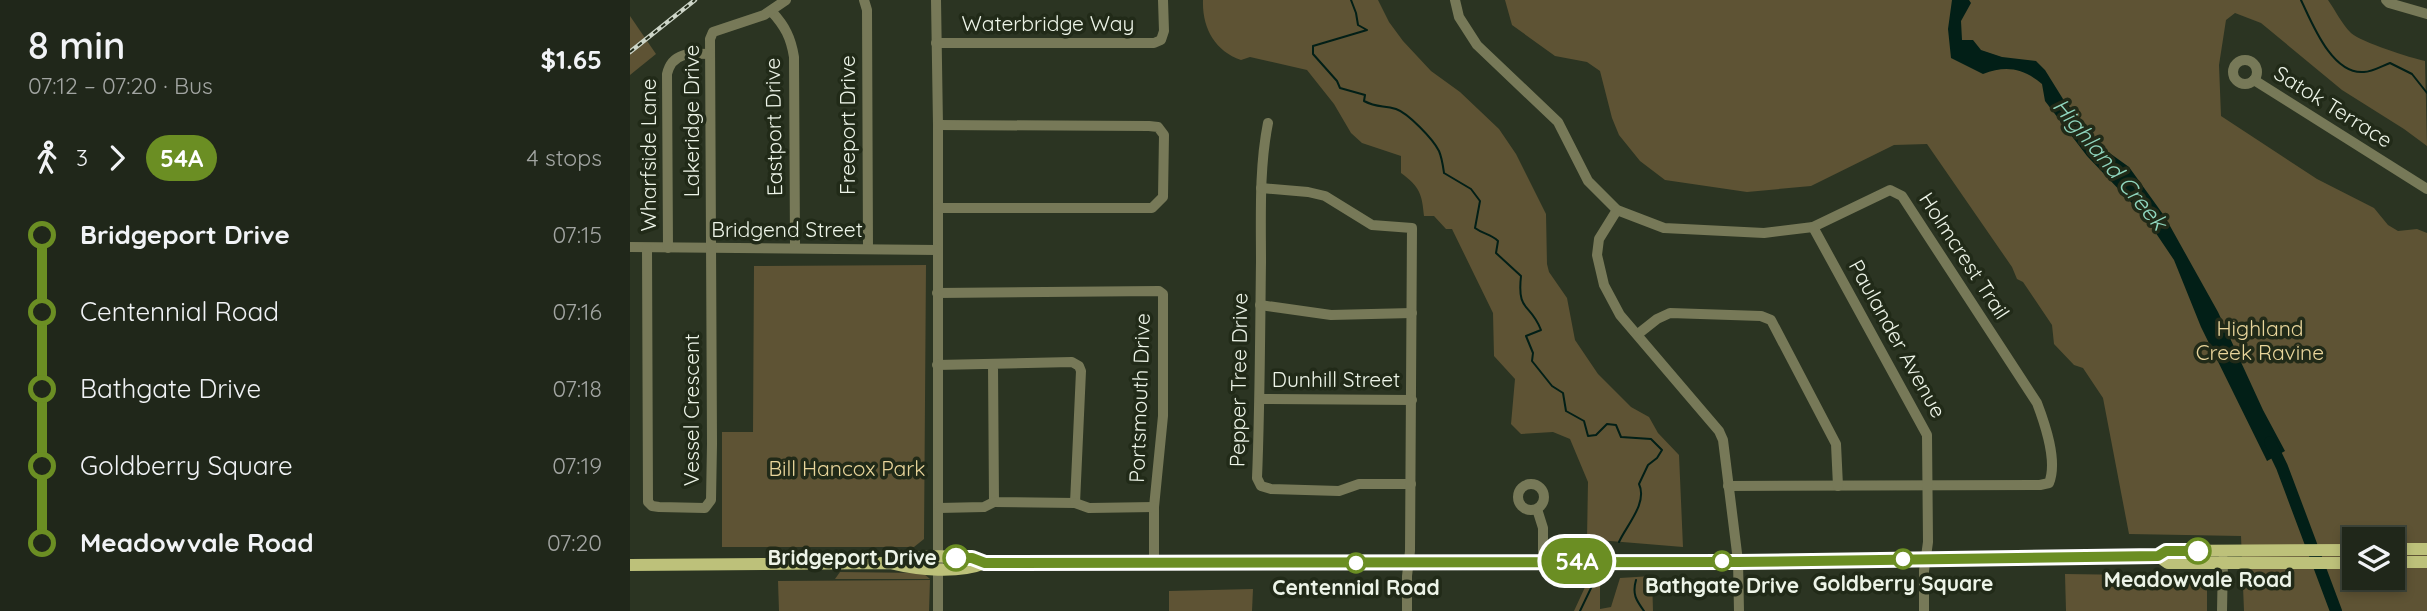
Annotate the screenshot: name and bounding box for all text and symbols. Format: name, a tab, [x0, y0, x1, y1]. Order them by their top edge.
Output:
street label: Waterbridge Way	[962, 10, 1134, 36]
text: 8 min	[28, 21, 125, 69]
text: $1.65	[541, 43, 602, 76]
street label: Lakeridge Drive	[678, 45, 704, 197]
street label: Freeport Drive	[834, 55, 860, 195]
street label: Eastport Drive	[759, 58, 787, 196]
street label: Satok Terrace	[2270, 59, 2398, 153]
text: 07:12 – 07:20 · Bus	[28, 71, 213, 100]
street label: Wharfside Lane	[635, 78, 661, 232]
water label: Highland Creek	[2047, 92, 2175, 237]
icon: walk	[28, 139, 66, 177]
icon: forward	[98, 139, 136, 177]
text: 3	[76, 143, 88, 172]
text: 54A	[160, 143, 203, 173]
text: 4 stops	[527, 143, 602, 172]
street label: Holmcrest Trail	[1914, 187, 2016, 324]
street label: Bridgend Street	[711, 216, 863, 242]
text: Bridgeport Drive	[80, 218, 290, 251]
text: 07:15	[552, 220, 602, 249]
street label: Paulander Avenue	[1844, 255, 1952, 422]
street label: Pepper Tree Drive	[1223, 293, 1253, 467]
text: Centennial Road	[80, 295, 279, 328]
text: 07:16	[553, 297, 602, 326]
street label: Portsmouth Drive	[1123, 313, 1155, 483]
park label: Highland Creek Ravine	[2196, 315, 2324, 365]
street label: Vessel Crescent	[678, 334, 704, 486]
street label: Dunhill Street	[1272, 366, 1400, 392]
text: Bathgate Drive	[80, 372, 261, 405]
text: 07:18	[553, 374, 602, 403]
text: Goldberry Square	[80, 449, 293, 482]
text: 07:19	[552, 451, 602, 480]
park label: Bill Hancox Park	[768, 455, 926, 481]
text: Meadowvale Road	[80, 526, 314, 559]
map controls	[2342, 527, 2405, 590]
button: layers	[2342, 527, 2405, 590]
text: 07:20	[547, 528, 602, 557]
line badge: 54A	[1537, 538, 1617, 584]
marker: Meadowvale Road	[2185, 538, 2211, 564]
place label: Bridgeport Drive	[768, 544, 937, 570]
marker: Bridgeport Drive	[943, 545, 969, 571]
text: 54A	[1555, 546, 1599, 576]
marker: Goldberry Square	[1893, 549, 1913, 569]
marker: Bathgate Drive	[1712, 551, 1732, 571]
marker: Centennial Road	[1346, 553, 1366, 573]
place label: Meadowvale Road	[2104, 566, 2292, 592]
place label: Goldberry Square	[1813, 570, 1993, 596]
place label: Bathgate Drive	[1645, 572, 1799, 598]
place label: Centennial Road	[1272, 574, 1440, 600]

